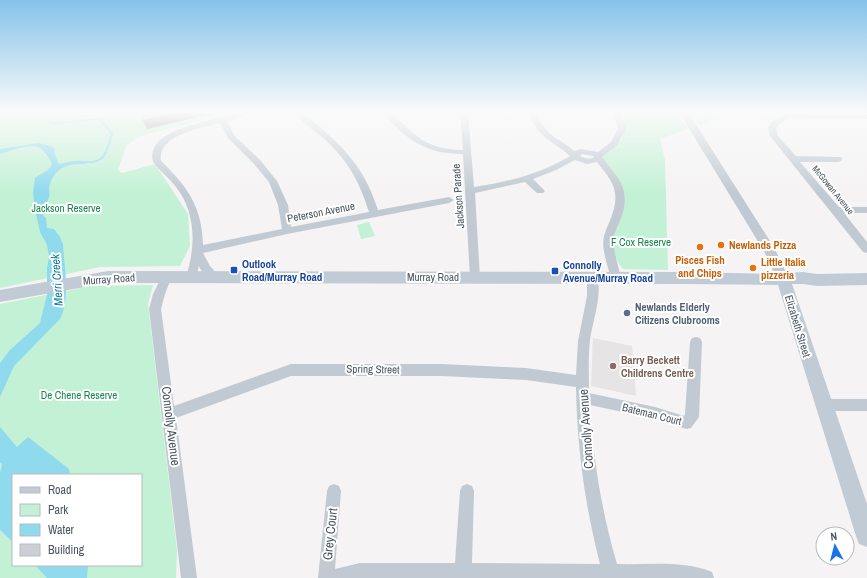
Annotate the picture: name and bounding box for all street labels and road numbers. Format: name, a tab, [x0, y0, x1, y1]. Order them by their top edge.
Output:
street label: Jackson Parade	[449, 163, 467, 229]
street label: McGowan Avenue	[810, 163, 856, 217]
street label: Peterson Avenue	[286, 199, 356, 225]
street label: Murray Road	[83, 270, 135, 288]
street label: Murray Road	[407, 270, 459, 284]
street label: Elizabeth Street	[782, 293, 814, 359]
street label: Spring Street	[346, 362, 400, 376]
street label: Connolly Avenue	[158, 385, 184, 467]
street label: Connolly Avenue	[575, 389, 597, 469]
street label: Bateman Court	[621, 400, 684, 428]
street label: Grey Court	[319, 507, 341, 561]

